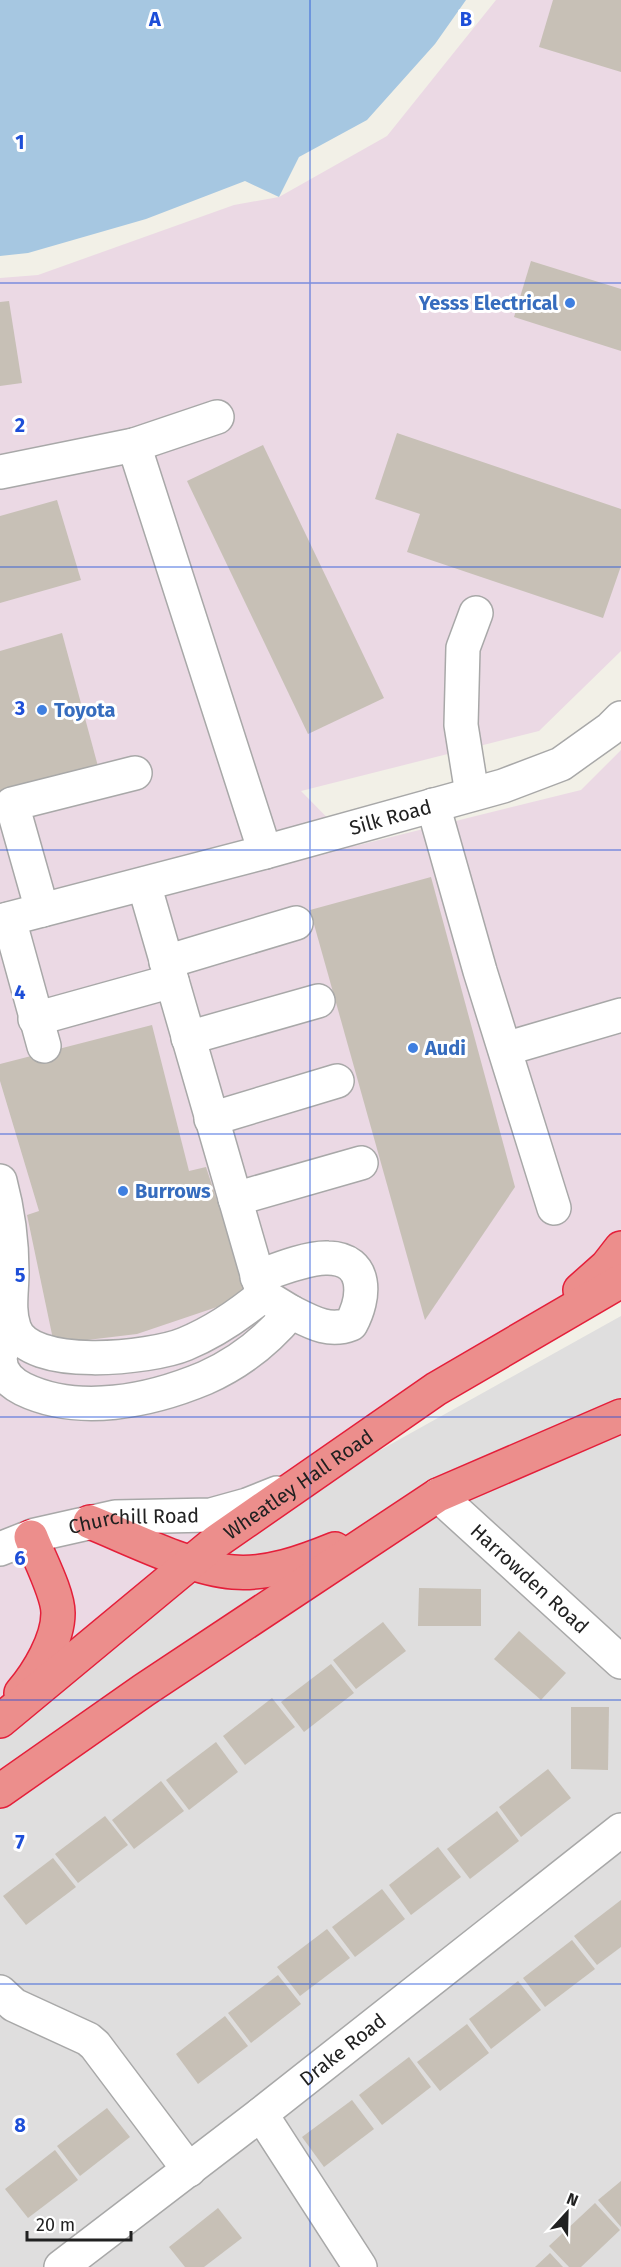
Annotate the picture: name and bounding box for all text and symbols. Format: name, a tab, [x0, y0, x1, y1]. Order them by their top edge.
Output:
text: A	[148, 7, 162, 31]
text: B	[460, 7, 472, 31]
text: 1	[15, 130, 25, 154]
place label: Yesss Electrical	[418, 291, 558, 315]
marker: Yesss Electrical	[563, 296, 577, 310]
text: 2	[15, 413, 25, 437]
text: 3	[14, 696, 25, 720]
place label: Toyota	[54, 698, 116, 722]
marker: Toyota	[35, 703, 49, 717]
street label: Silk Road	[347, 794, 434, 840]
text: 4	[14, 980, 26, 1004]
place label: Audi	[424, 1036, 466, 1060]
marker: Audi	[406, 1041, 420, 1055]
place label: Burrows	[135, 1179, 211, 1203]
marker: Burrows	[116, 1184, 130, 1198]
text: 5	[15, 1263, 26, 1287]
street label: Wheatley Hall Road	[219, 1424, 378, 1545]
street label: Churchill Road	[66, 1503, 199, 1539]
street label: Harrowden Road	[466, 1519, 594, 1639]
text: 6	[14, 1546, 26, 1570]
text: 7	[15, 1830, 25, 1854]
street label: Drake Road	[295, 2008, 391, 2091]
text: 8	[14, 2113, 26, 2137]
north arrow	[537, 2183, 597, 2243]
text: N	[564, 2189, 581, 2210]
scale bar	[27, 2204, 130, 2242]
text: 20 m	[36, 2214, 75, 2236]

